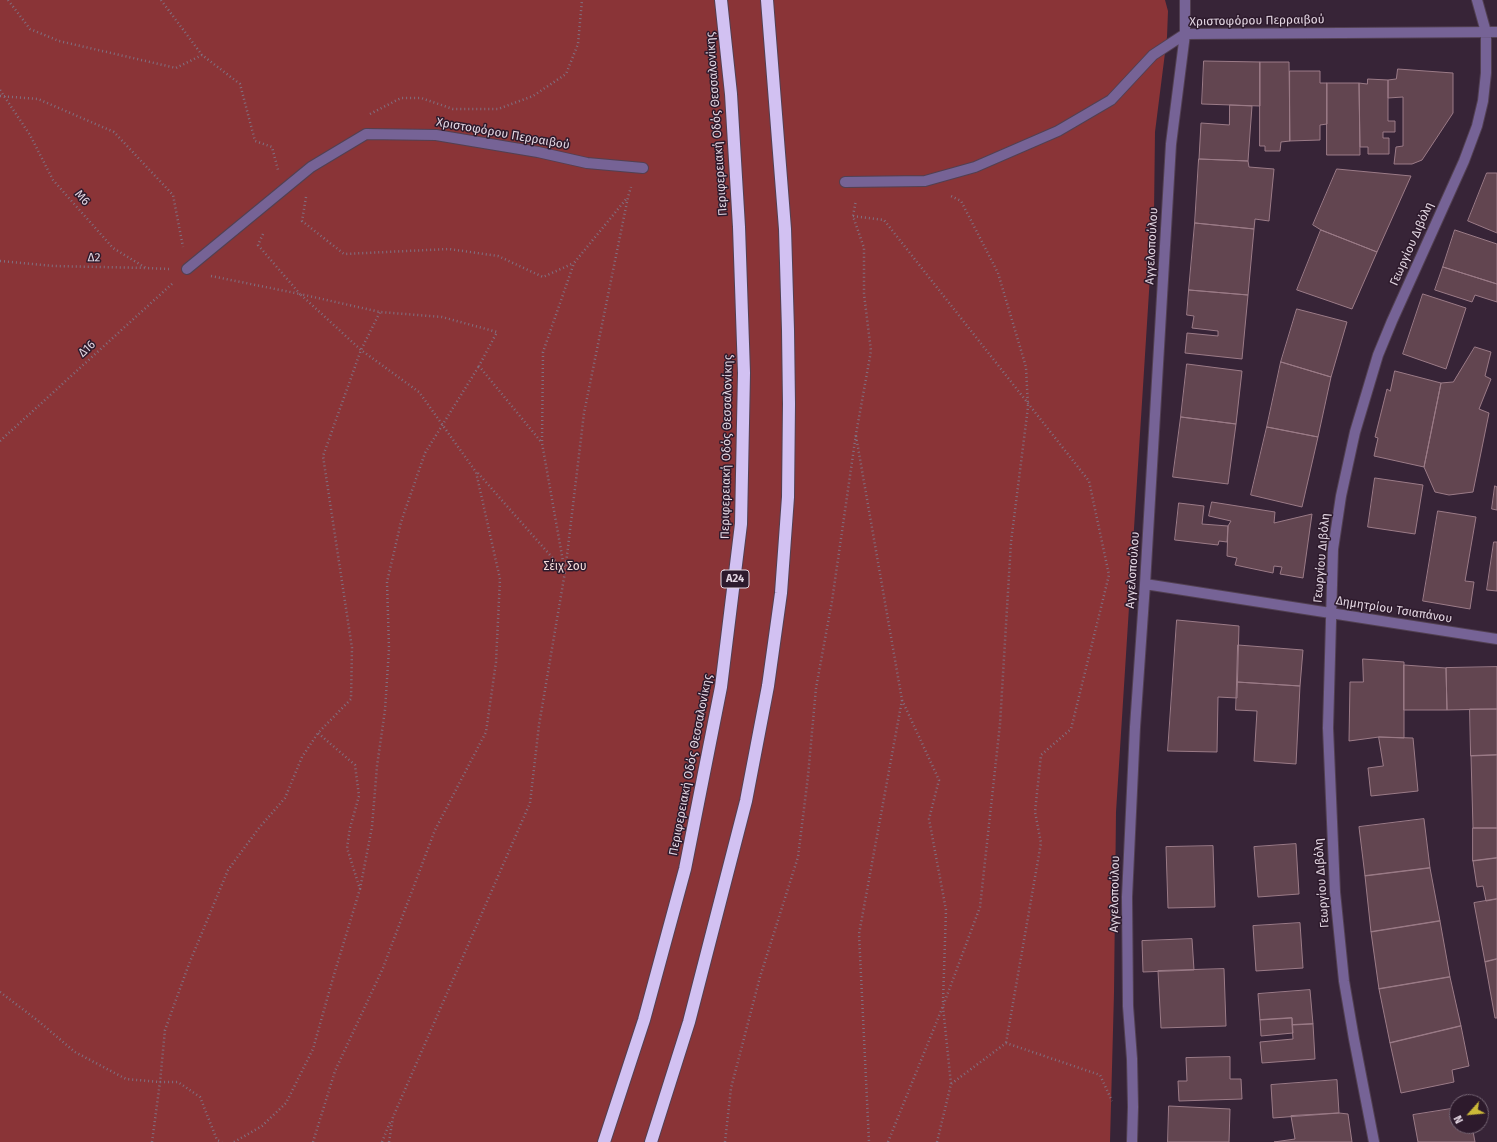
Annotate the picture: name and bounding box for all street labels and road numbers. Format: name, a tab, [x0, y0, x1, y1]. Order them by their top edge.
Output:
street label: Χριστοφόρου Περραιβού	[1189, 13, 1325, 29]
street label: Περιφερειακή Οδός Θεσσαλονίκης	[703, 31, 731, 217]
street label: Χριστοφόρου Περραιβού	[435, 115, 571, 153]
street label: Μ6	[71, 187, 93, 209]
street label: Γεωργίου Διβόλη	[1387, 200, 1437, 288]
street label: Αγγελοπούλου	[1143, 207, 1161, 285]
street label: Δ2	[87, 251, 101, 265]
street label: Δ16	[76, 338, 98, 360]
street label: Περιφερειακή Οδός Θεσσαλονίκης	[718, 355, 736, 539]
street label: Γεωργίου Διβόλη	[1311, 512, 1333, 604]
street label: Αγγελοπούλου	[1123, 531, 1143, 609]
road number: Α24	[721, 570, 749, 588]
street label: Δημητρίου Τσιαπάνου	[1335, 594, 1453, 626]
street label: Περιφερειακή Οδός Θεσσαλονίκης	[666, 673, 716, 857]
street label: Γεωργίου Διβόλη	[1312, 838, 1332, 928]
street label: Αγγελοπούλου	[1107, 855, 1123, 933]

